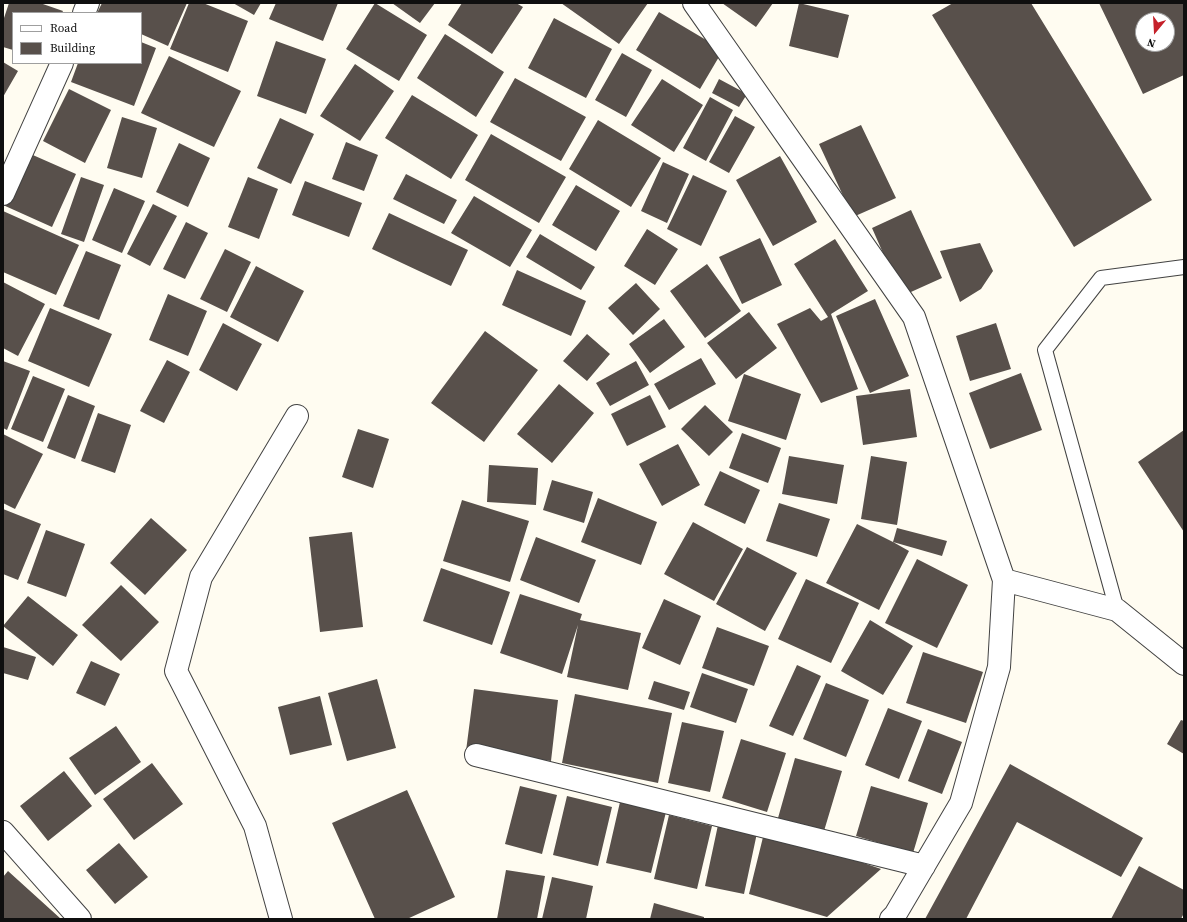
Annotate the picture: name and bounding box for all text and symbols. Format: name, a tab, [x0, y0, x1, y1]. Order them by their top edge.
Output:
legend	[12, 12, 142, 64]
north arrow	[1135, 12, 1175, 52]
text: Road	[50, 20, 77, 36]
text: N	[1145, 35, 1158, 51]
text: Building	[50, 40, 95, 56]

